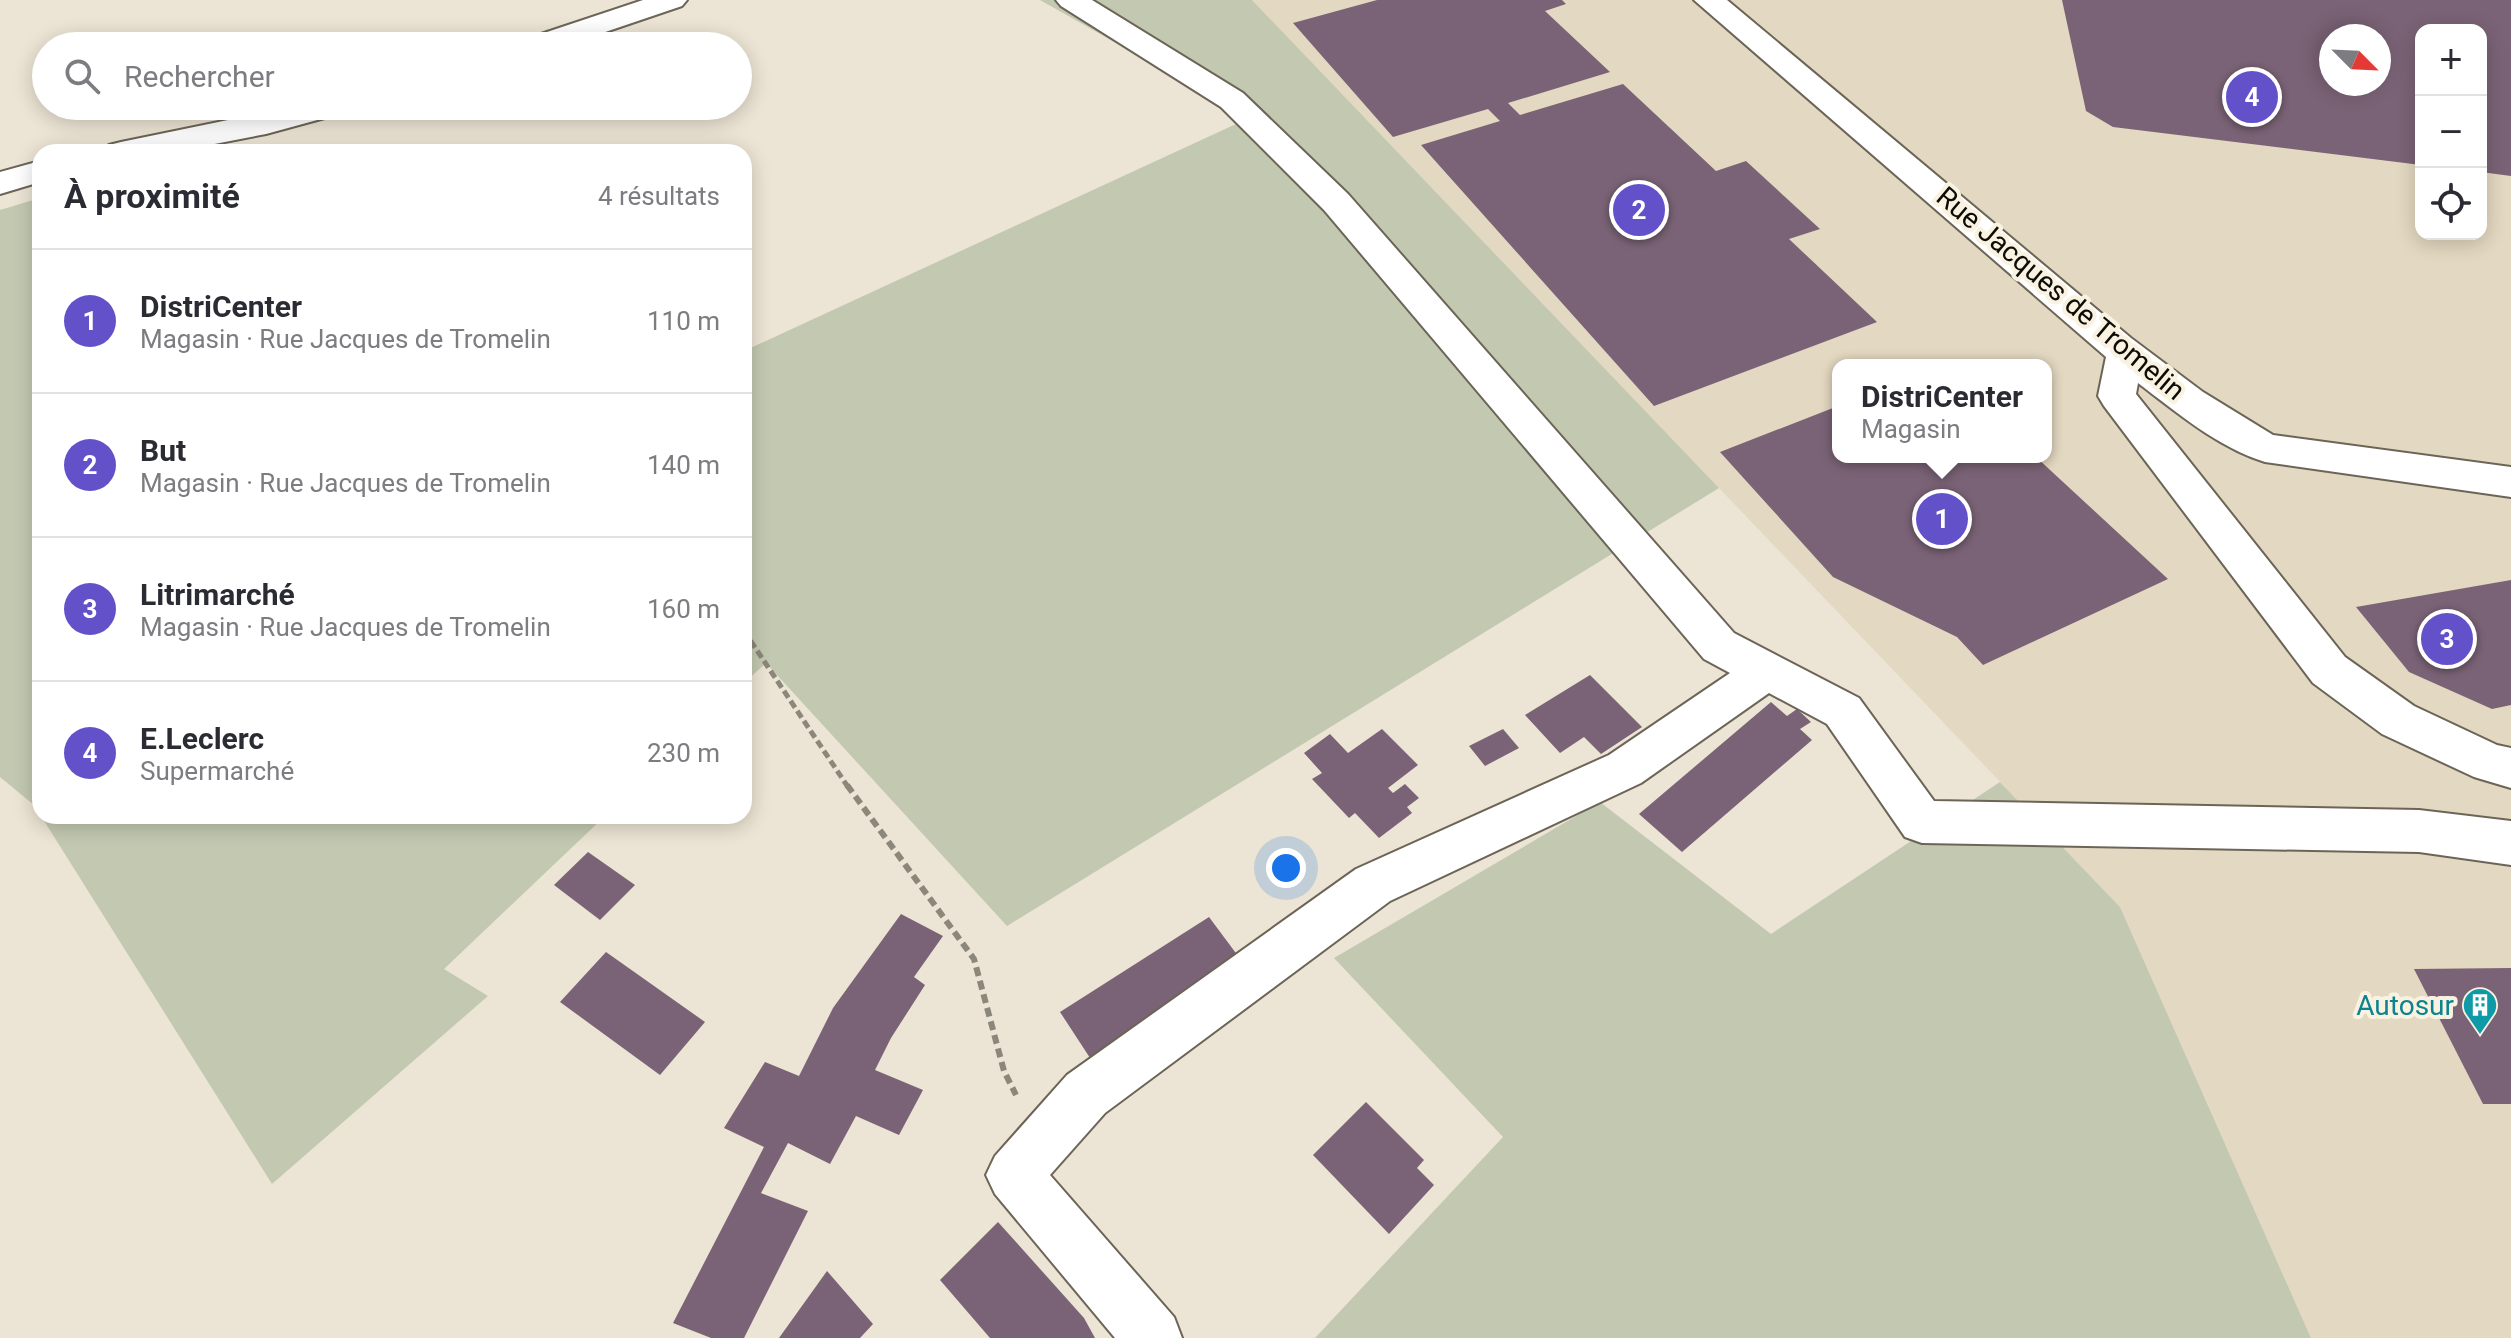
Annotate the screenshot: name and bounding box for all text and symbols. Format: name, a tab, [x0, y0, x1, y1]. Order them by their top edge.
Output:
north arrow	[2319, 24, 2391, 96]
map controls	[2415, 24, 2487, 240]
button: +	[2415, 24, 2487, 96]
search box	[32, 32, 752, 120]
icon: search	[60, 54, 104, 98]
text: Rechercher	[124, 59, 275, 94]
pin: 4	[2226, 67, 2278, 127]
button: −	[2415, 96, 2487, 168]
button: locate	[2415, 168, 2487, 240]
text: À proximité	[64, 176, 240, 216]
pin: 2	[1613, 180, 1665, 240]
street label: Rue Jacques de Tromelin	[1930, 180, 2191, 407]
text: 4 résultats	[598, 181, 720, 211]
text: DistriCenter	[140, 289, 302, 324]
text: 1	[83, 306, 97, 336]
text: 110 m	[647, 306, 720, 336]
text: Magasin · Rue Jacques de Tromelin	[140, 324, 551, 354]
popup	[1832, 359, 2052, 463]
text: DistriCenter	[1861, 379, 2023, 414]
text: Magasin	[1861, 414, 1961, 444]
text: But	[140, 433, 186, 468]
text: 2	[83, 450, 97, 480]
text: 140 m	[647, 450, 720, 480]
text: Magasin · Rue Jacques de Tromelin	[140, 468, 551, 498]
pin: 1	[1916, 489, 1968, 549]
text: Litrimarché	[140, 577, 295, 612]
text: 3	[83, 594, 97, 624]
text: 160 m	[647, 594, 720, 624]
pin: 3	[2421, 609, 2473, 669]
text: Magasin · Rue Jacques de Tromelin	[140, 612, 551, 642]
text: E.Leclerc	[140, 721, 264, 756]
text: 4	[83, 738, 97, 768]
text: 230 m	[647, 738, 720, 768]
text: Supermarché	[140, 756, 294, 786]
your location	[1266, 848, 1306, 888]
building icon: Autosur	[2461, 986, 2499, 1036]
place label: Autosur	[2356, 989, 2455, 1022]

